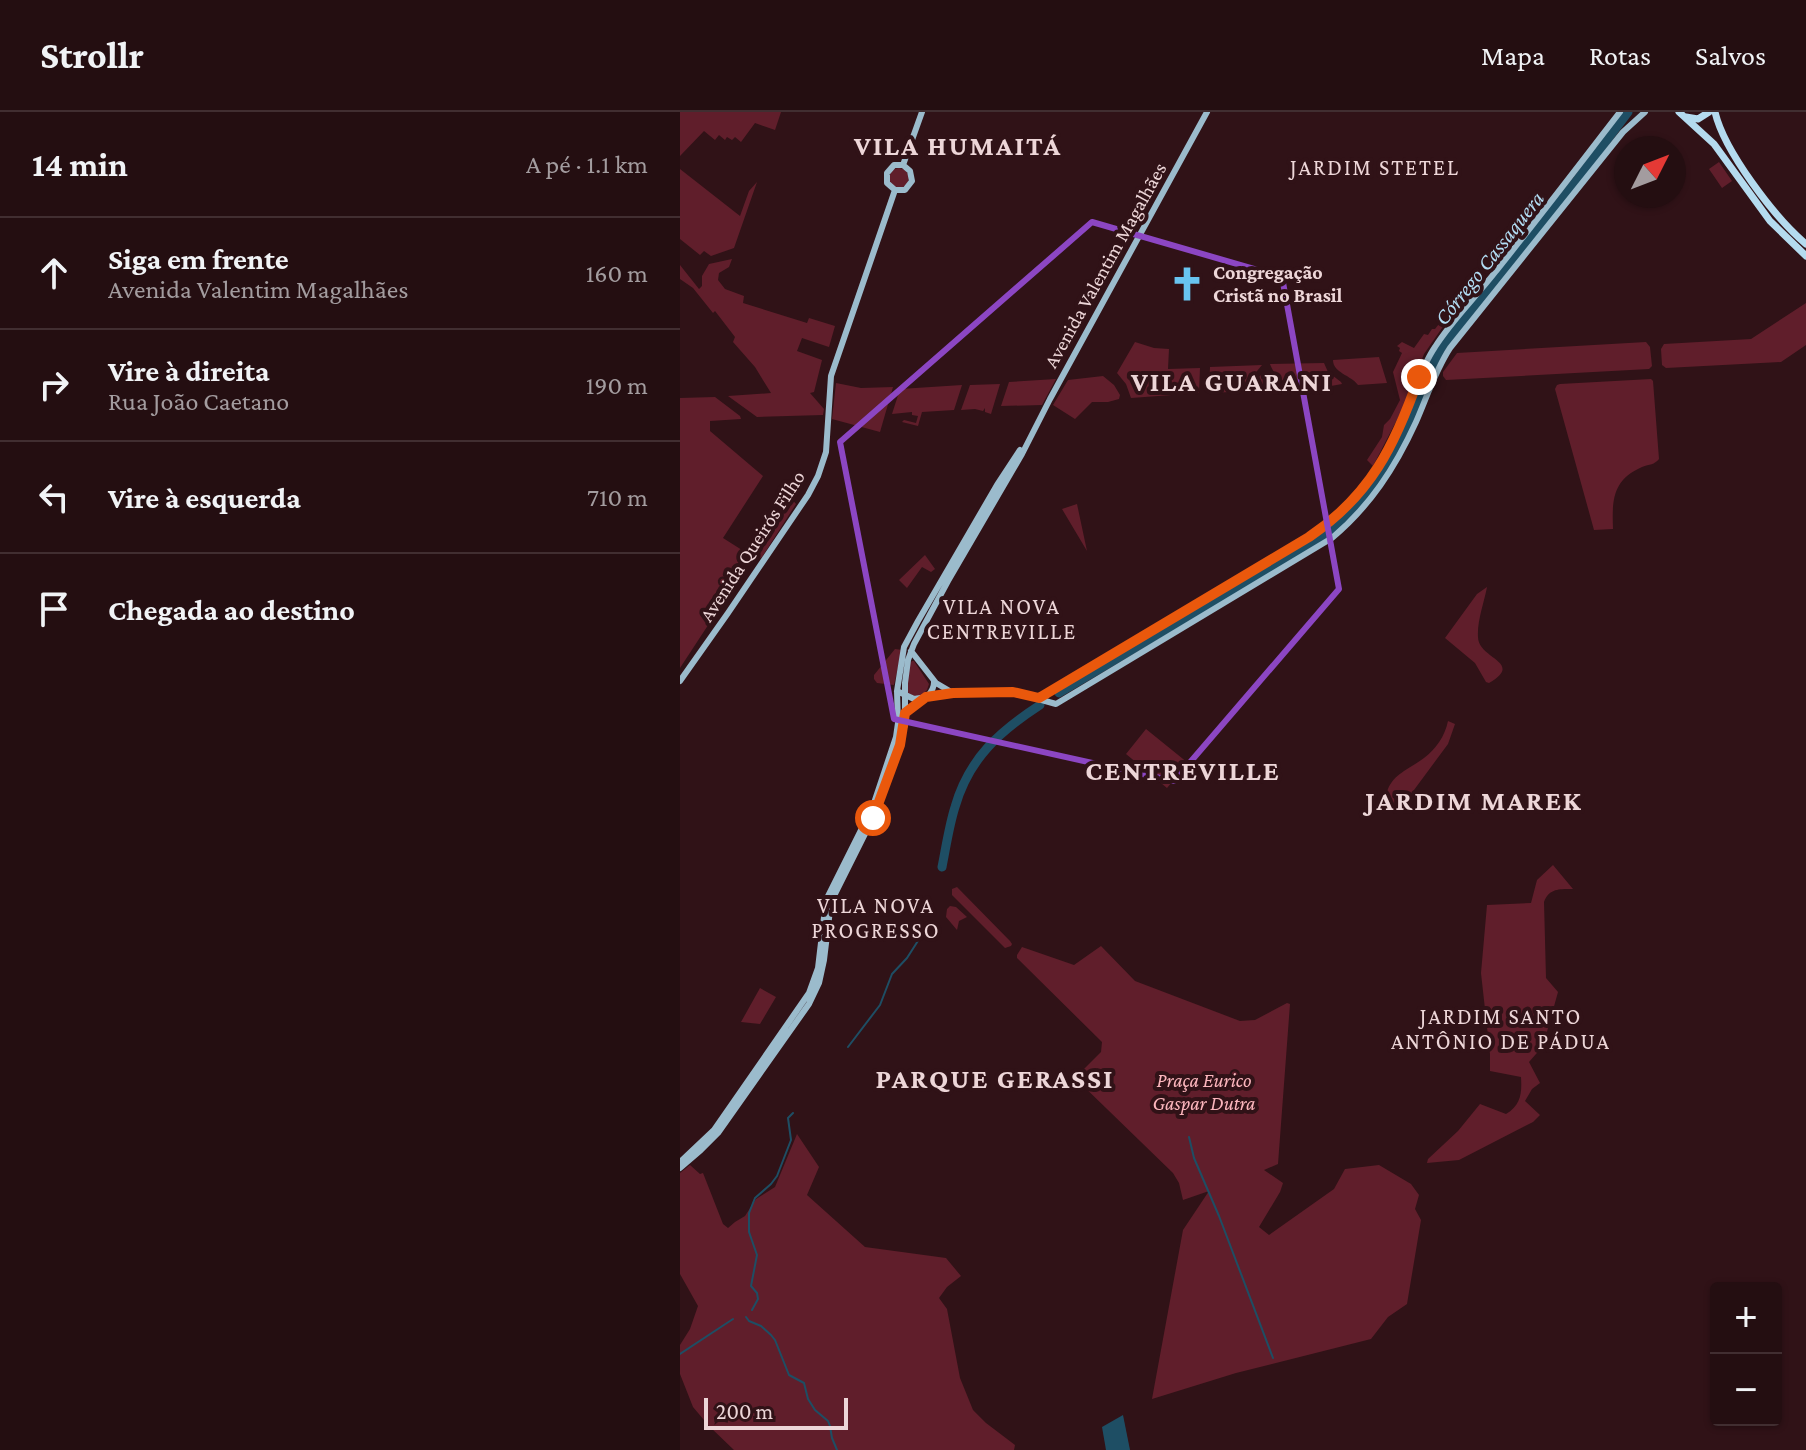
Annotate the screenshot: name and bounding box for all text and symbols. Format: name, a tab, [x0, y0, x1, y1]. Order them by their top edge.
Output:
text: Strollr	[40, 34, 144, 76]
text: Mapa	[1481, 40, 1545, 71]
text: Rotas	[1589, 40, 1651, 71]
text: Salvos	[1695, 40, 1766, 71]
district label: VILA HUMAITÁ	[853, 130, 1062, 161]
north arrow	[1614, 136, 1686, 208]
text: 14 min	[32, 146, 128, 183]
text: A pé · 1.1 km	[526, 150, 648, 179]
district label: JARDIM STETEL	[1288, 155, 1460, 180]
street label: Avenida Valentim Magalhães	[1039, 158, 1172, 372]
water label: Córrego Cassaquera	[1429, 186, 1549, 330]
text: Siga em frente	[108, 242, 289, 275]
icon: ahead	[32, 251, 76, 295]
text: 160 m	[586, 259, 648, 288]
place label: Congregação Cristã no Brasil	[1213, 261, 1343, 306]
church icon: Congregação Cristã no Brasil	[1168, 265, 1206, 303]
text: Avenida Valentim Magalhães	[108, 275, 408, 304]
text: Vire à direita	[108, 354, 270, 387]
route end	[1401, 359, 1437, 395]
icon: right	[32, 363, 76, 407]
district label: VILA GUARANI	[1130, 366, 1333, 397]
text: 190 m	[586, 371, 648, 400]
text: Rua João Caetano	[108, 387, 289, 416]
street label: Avenida Queirós Filho	[695, 466, 809, 626]
icon: left	[32, 475, 76, 519]
text: Vire à esquerda	[108, 481, 301, 514]
text: 710 m	[587, 483, 648, 512]
icon: arrive	[32, 587, 76, 631]
text: Chegada ao destino	[108, 593, 355, 626]
district label: VILA NOVA CENTREVILLE	[927, 594, 1077, 644]
district label: CENTREVILLE	[1085, 755, 1281, 786]
district label: JARDIM MAREK	[1362, 785, 1583, 816]
route start	[855, 800, 891, 836]
district label: VILA NOVA PROGRESSO	[811, 893, 941, 943]
district label: JARDIM SANTO ANTÔNIO DE PÁDUA	[1391, 1004, 1611, 1054]
district label: PARQUE GERASSI	[875, 1063, 1115, 1094]
park label: Praça Eurico Gaspar Dutra	[1152, 1069, 1256, 1115]
map controls	[1710, 1282, 1782, 1426]
button: +	[1710, 1282, 1782, 1354]
button: −	[1710, 1354, 1782, 1426]
scale bar	[704, 1394, 848, 1430]
text: 200 m	[716, 1399, 773, 1424]

